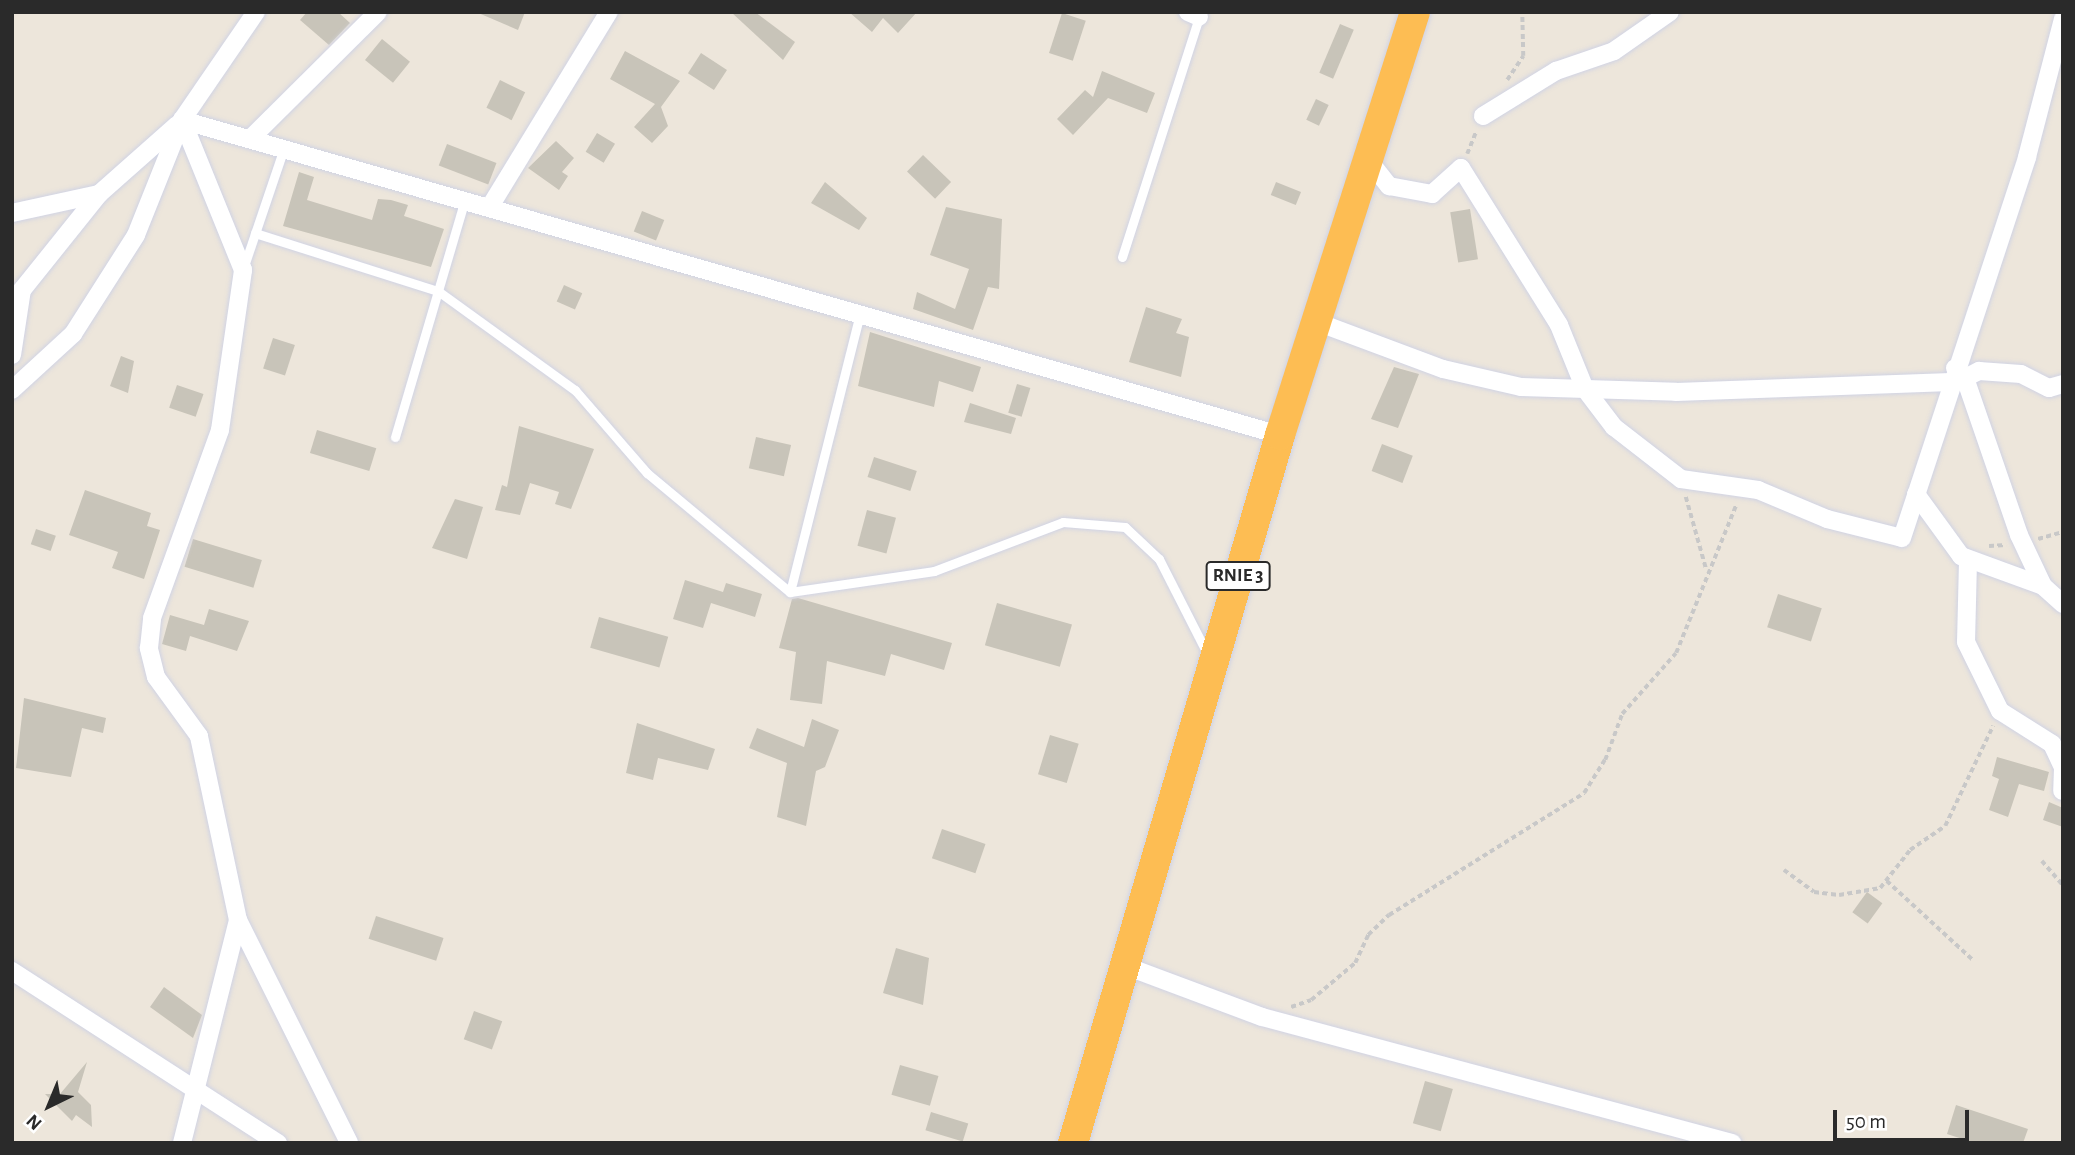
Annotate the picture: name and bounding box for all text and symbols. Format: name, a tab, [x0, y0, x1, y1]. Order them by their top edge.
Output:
road number: RNIE 3	[1205, 561, 1271, 592]
north arrow	[14, 1071, 84, 1141]
scale bar	[1837, 1096, 1974, 1140]
text: N	[23, 1110, 46, 1133]
text: 50 m	[1846, 1111, 1886, 1132]

